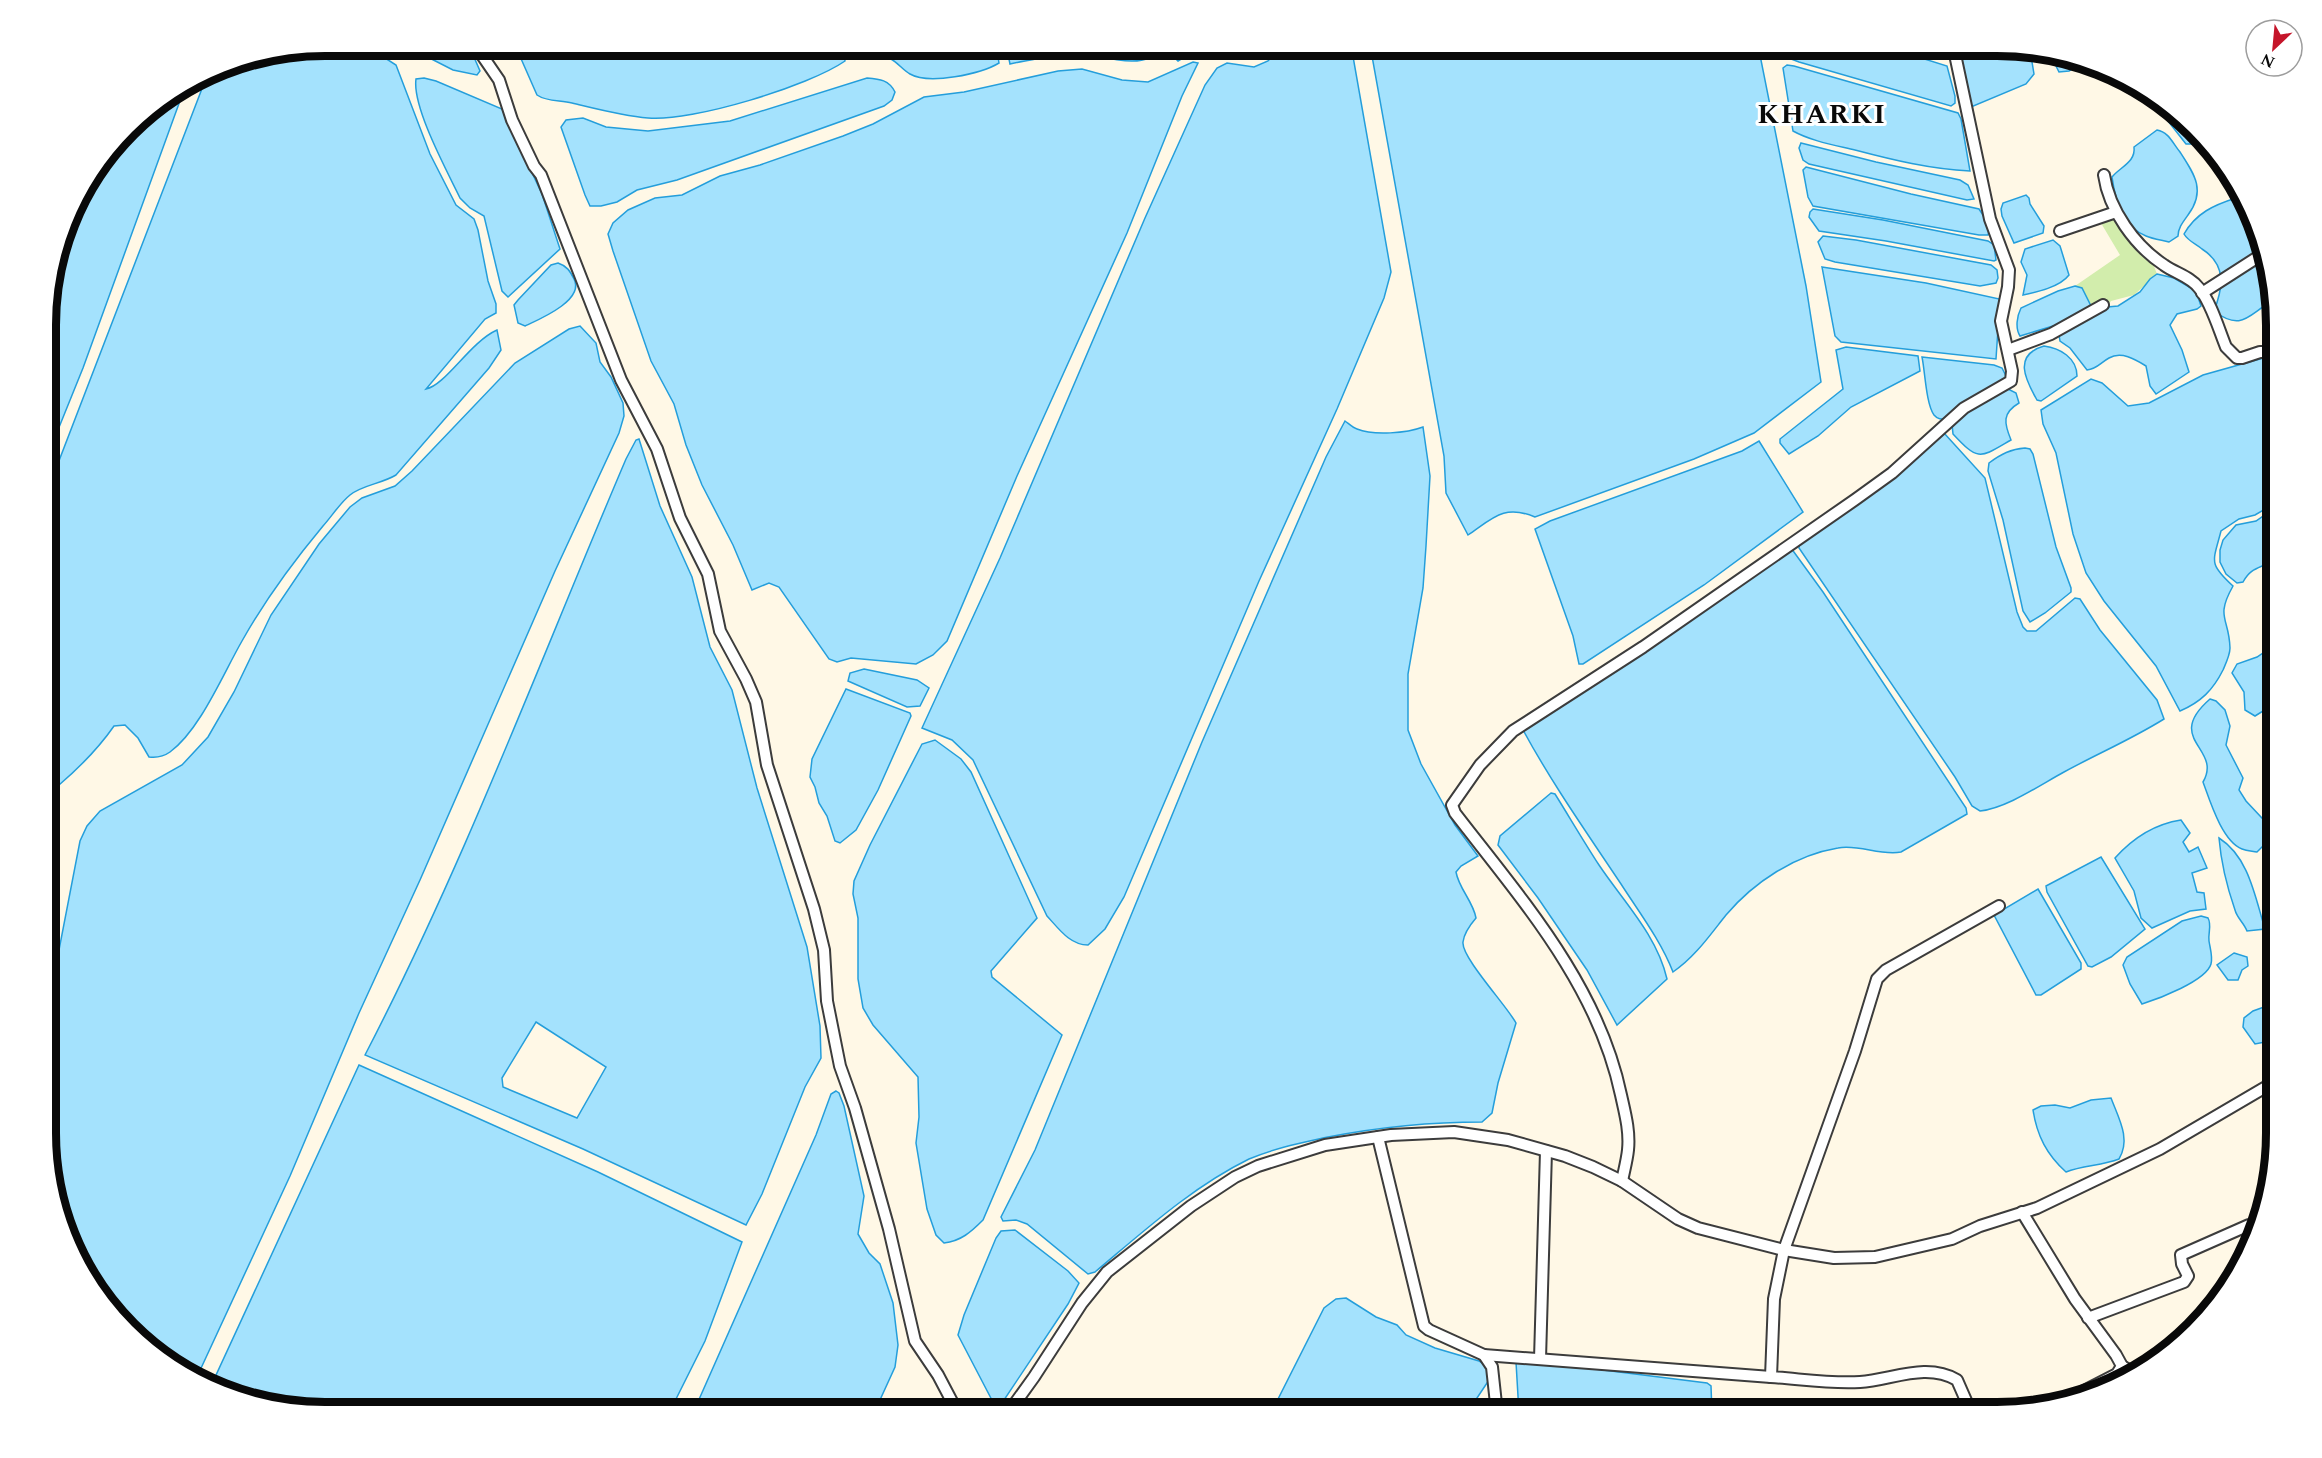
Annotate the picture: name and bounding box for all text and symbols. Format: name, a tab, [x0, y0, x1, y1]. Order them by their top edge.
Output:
north arrow	[2244, 18, 2304, 78]
text: N	[2257, 47, 2279, 74]
district label: KHARKI	[1757, 93, 1887, 136]

